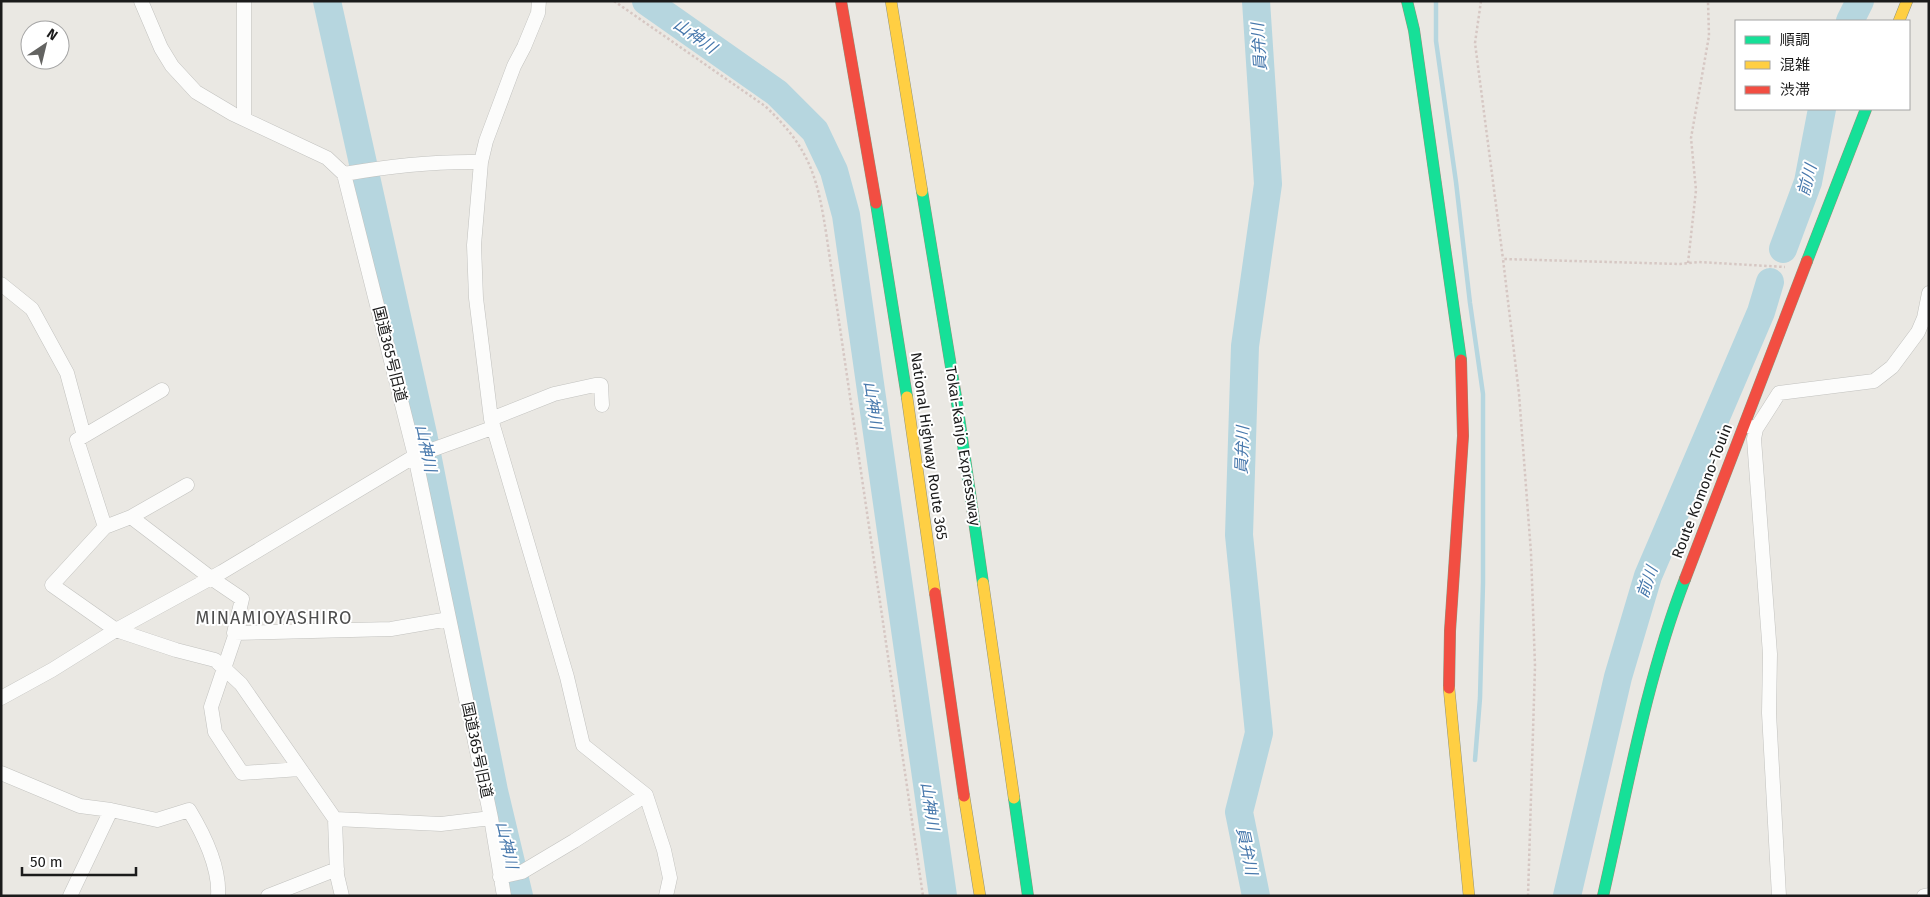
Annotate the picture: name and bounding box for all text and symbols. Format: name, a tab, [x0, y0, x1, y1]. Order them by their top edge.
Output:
water label: 山神川	[670, 14, 722, 59]
north arrow	[20, 20, 70, 70]
water label: 員弁川	[1248, 20, 1270, 72]
legend	[1735, 20, 1910, 110]
text: N	[43, 25, 61, 44]
text: 順調	[1780, 31, 1810, 49]
text: 混雑	[1780, 56, 1810, 74]
text: 渋滞	[1780, 81, 1810, 99]
water label: 前川	[1794, 160, 1821, 198]
street label: 国道365号旧道	[369, 304, 411, 404]
street label: National Highway Route 365	[907, 351, 951, 541]
street label: Tokai-Kanjo Expressway	[941, 365, 985, 528]
water label: 山神川	[860, 380, 886, 432]
street label: Route Komono-Touin	[1668, 421, 1736, 561]
water label: 山神川	[412, 423, 441, 475]
water label: 員弁川	[1232, 424, 1252, 474]
water label: 前川	[1633, 562, 1662, 600]
district label: MINAMIOYASHIRO	[195, 607, 353, 629]
street label: 国道365号旧道	[458, 700, 496, 800]
water label: 山神川	[917, 781, 943, 833]
water label: 山神川	[492, 819, 522, 872]
water label: 員弁川	[1233, 826, 1262, 878]
scale bar	[22, 844, 136, 876]
text: 50 m	[30, 853, 63, 871]

